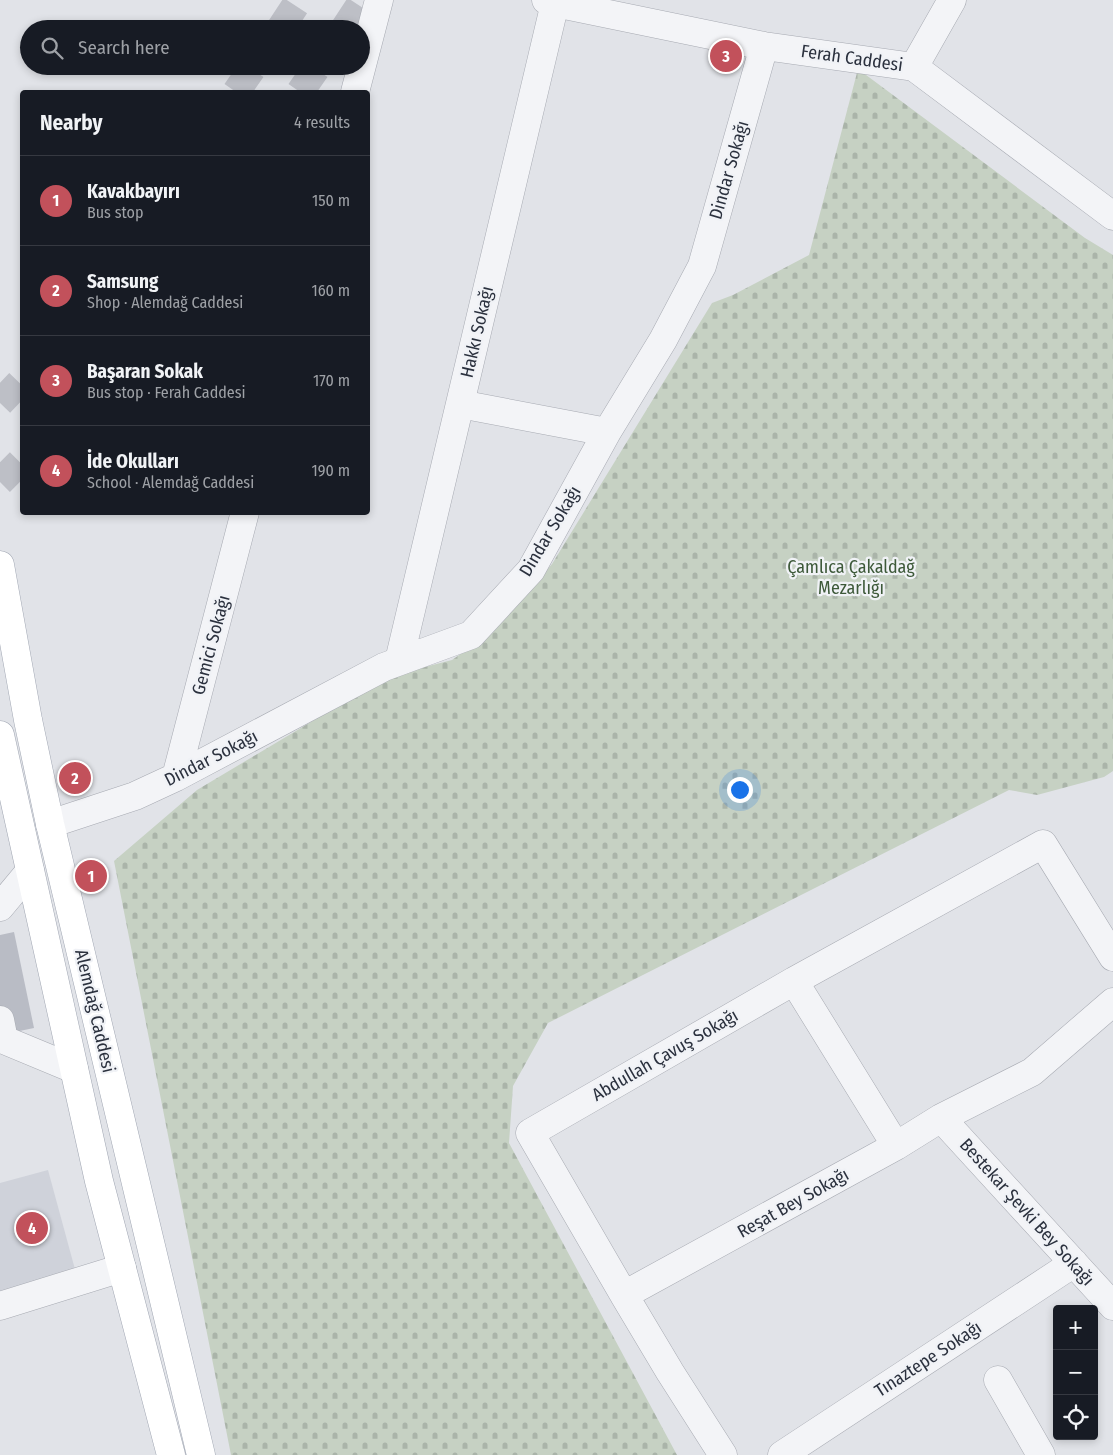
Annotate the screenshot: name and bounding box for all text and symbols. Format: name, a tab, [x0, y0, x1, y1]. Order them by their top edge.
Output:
search box	[20, 20, 370, 75]
icon: search	[38, 34, 66, 62]
text: Search here	[78, 36, 170, 59]
pin: 3	[710, 37, 742, 75]
street label: Ferah Caddesi	[800, 40, 904, 76]
text: Nearby	[40, 110, 102, 136]
text: 4 results	[294, 113, 350, 132]
street label: Dindar Sokağı	[704, 118, 754, 222]
text: Kavakbayırı	[87, 180, 180, 203]
text: 1	[53, 191, 59, 210]
text: 150 m	[312, 191, 350, 210]
text: Bus stop	[87, 203, 143, 222]
text: Samsung	[87, 270, 158, 293]
text: 2	[52, 281, 60, 300]
text: 160 m	[311, 281, 350, 300]
street label: Hakkı Sokağı	[456, 284, 498, 380]
text: Shop · Alemdağ Caddesi	[87, 293, 243, 312]
text: Başaran Sokak	[87, 360, 203, 383]
text: 3	[52, 371, 60, 390]
text: 170 m	[313, 371, 350, 390]
text: Bus stop · Ferah Caddesi	[87, 383, 246, 402]
text: İde Okulları	[87, 450, 179, 473]
text: 4	[52, 461, 60, 480]
text: 190 m	[312, 461, 350, 480]
text: School · Alemdağ Caddesi	[87, 473, 254, 492]
street label: Dindar Sokağı	[514, 482, 586, 580]
park label: Çamlıca Çakaldağ Mezarlığı	[787, 556, 915, 599]
street label: Gemici Sokağı	[187, 593, 235, 697]
street label: Dindar Sokağı	[161, 725, 261, 791]
pin: 2	[59, 759, 91, 797]
your location	[727, 777, 753, 803]
pin: 1	[75, 857, 107, 895]
street label: Alemdağ Caddesi	[70, 947, 120, 1075]
street label: Abdullah Çavuş Sokağı	[588, 1004, 742, 1106]
street label: Bestekar Şevki Bey Sokağı	[955, 1134, 1099, 1290]
street label: Reşat Bey Sokağı	[733, 1163, 853, 1243]
pin: 4	[16, 1209, 48, 1247]
map controls	[1053, 1305, 1098, 1440]
button: +	[1053, 1305, 1098, 1350]
street label: Tınaztepe Sokağı	[870, 1316, 986, 1402]
button: −	[1053, 1350, 1098, 1395]
button: locate	[1053, 1395, 1098, 1440]

